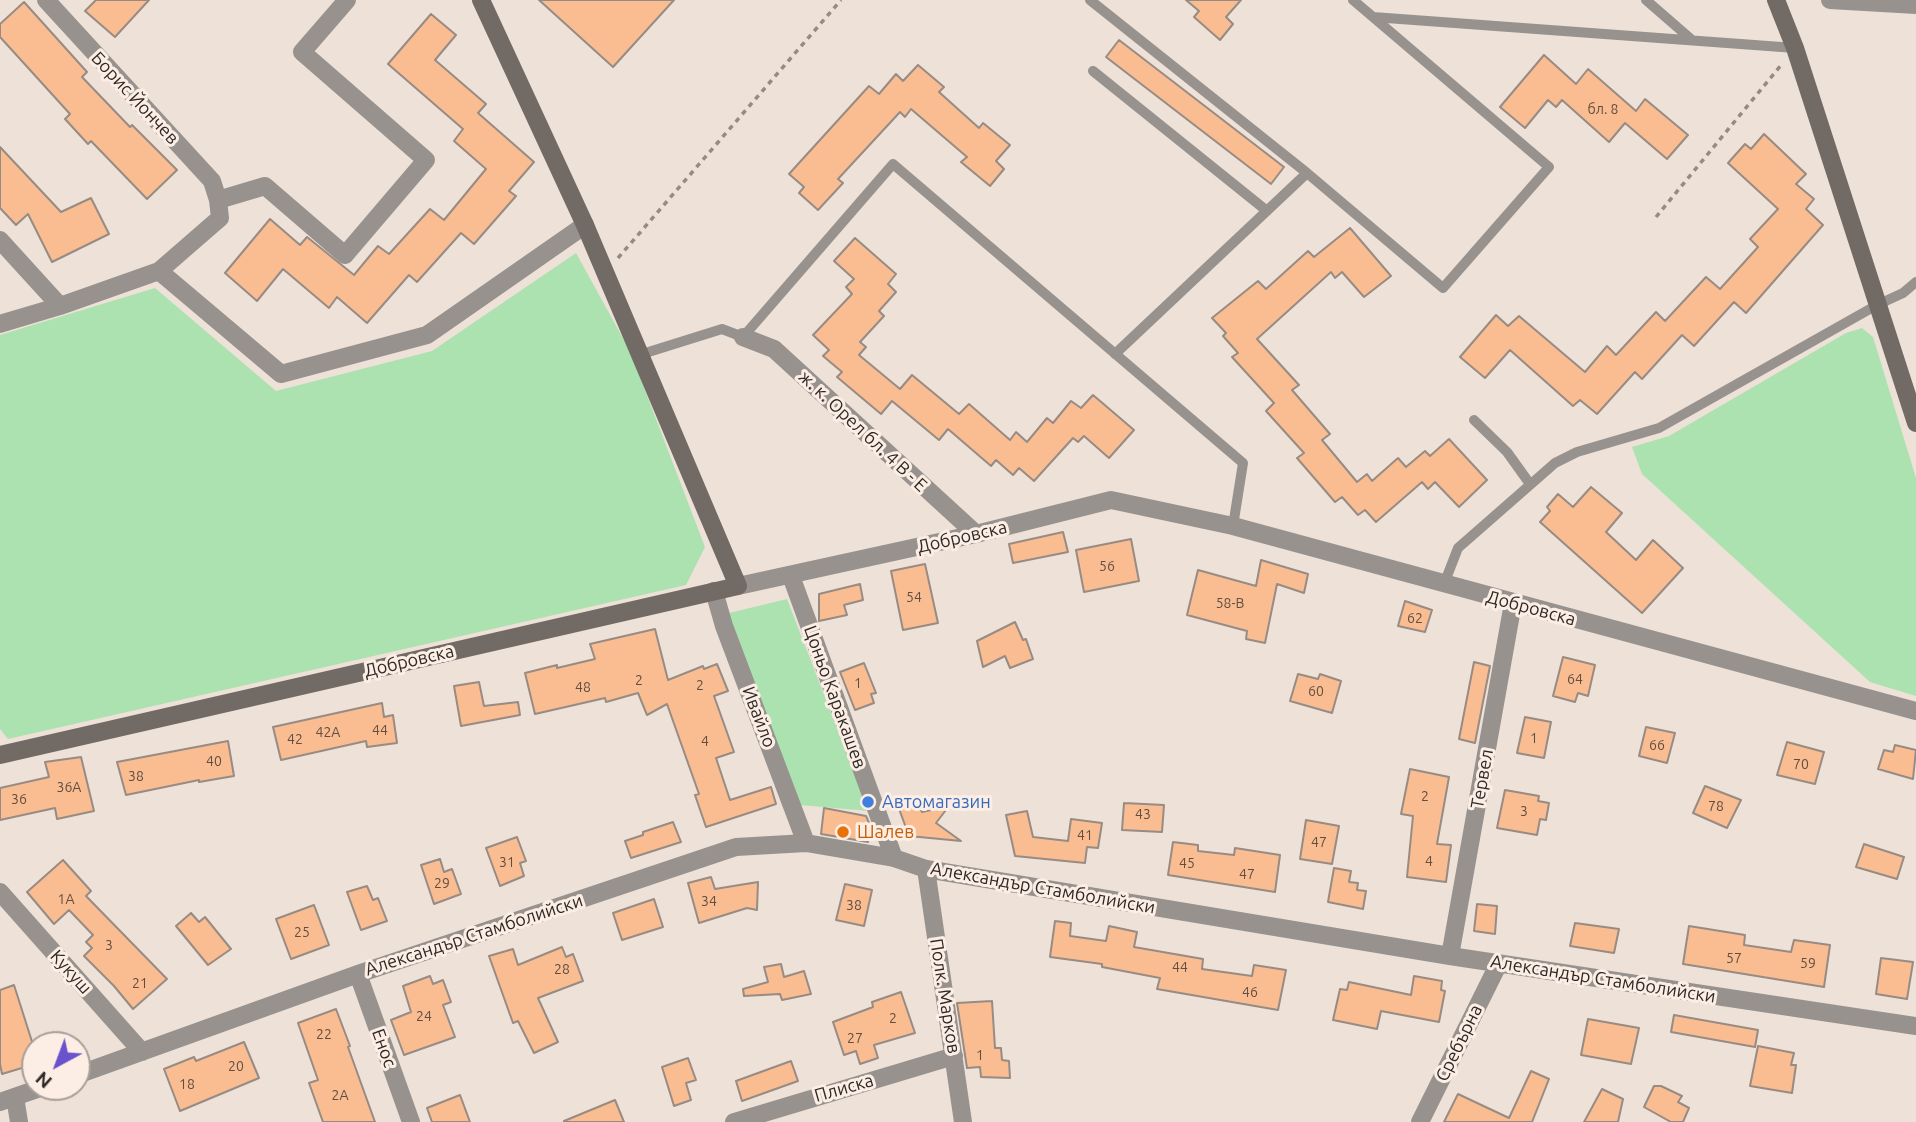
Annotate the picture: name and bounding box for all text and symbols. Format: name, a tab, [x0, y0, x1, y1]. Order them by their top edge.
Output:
street label: Борис Йончев	[87, 47, 183, 149]
house number: бл. 8	[1588, 101, 1618, 117]
street label: ж. к. Орел бл. 4 В - Е	[794, 366, 932, 496]
street label: Добровска	[915, 516, 1009, 558]
house number: 56	[1099, 558, 1115, 574]
street label: Добровска	[1484, 586, 1578, 630]
house number: 54	[906, 589, 922, 605]
house number: 58-В	[1216, 595, 1244, 611]
house number: 62	[1407, 610, 1423, 626]
street label: Цоньо Каракашев	[799, 623, 871, 771]
street label: Добровска	[362, 640, 456, 682]
house number: 64	[1567, 671, 1583, 687]
house number: 2	[635, 672, 643, 688]
house number: 1	[854, 675, 862, 691]
house number: 2	[696, 677, 704, 693]
house number: 48	[575, 679, 591, 695]
street label: Ивайло	[737, 683, 781, 751]
house number: 60	[1308, 683, 1324, 699]
house number: 44	[372, 722, 388, 738]
house number: 42А	[316, 724, 340, 740]
house number: 1	[1530, 730, 1538, 746]
house number: 42	[287, 731, 303, 747]
house number: 4	[701, 733, 709, 749]
house number: 66	[1649, 737, 1665, 753]
street label: Тервел	[1466, 748, 1498, 810]
house number: 40	[206, 753, 222, 769]
house number: 70	[1793, 756, 1809, 772]
house number: 38	[128, 768, 144, 784]
house number: 36А	[57, 779, 81, 795]
house number: 2	[1421, 788, 1429, 804]
house number: 36	[11, 791, 27, 807]
place label: Автомагазин	[882, 791, 991, 813]
marker: Автомагазин	[860, 794, 876, 810]
house number: 78	[1708, 798, 1724, 814]
house number: 3	[1520, 803, 1528, 819]
house number: 43	[1135, 806, 1151, 822]
place label: Шалев	[857, 821, 914, 843]
marker: Шалев	[835, 824, 851, 840]
house number: 41	[1077, 827, 1093, 843]
house number: 47	[1311, 834, 1327, 850]
house number: 4	[1425, 853, 1433, 869]
house number: 31	[499, 854, 515, 870]
house number: 45	[1179, 855, 1195, 871]
street label: Александър Стамболийски	[929, 858, 1157, 918]
house number: 47	[1239, 866, 1255, 882]
house number: 29	[434, 875, 450, 891]
street label: Александър Стамболийски	[362, 890, 586, 980]
house number: 1А	[58, 891, 74, 907]
house number: 34	[701, 893, 717, 909]
house number: 38	[846, 897, 862, 913]
house number: 25	[294, 924, 310, 940]
house number: 3	[105, 937, 113, 953]
street label: Полк. Марков	[925, 937, 965, 1055]
street label: Кукуш	[46, 946, 96, 998]
house number: 57	[1726, 950, 1742, 966]
street label: Александър Стамболийски	[1489, 951, 1717, 1007]
house number: 59	[1800, 955, 1816, 971]
house number: 44	[1172, 959, 1188, 975]
house number: 28	[554, 961, 570, 977]
house number: 21	[132, 975, 148, 991]
house number: 46	[1242, 984, 1258, 1000]
street label: Сребърна	[1431, 1001, 1487, 1085]
house number: 24	[416, 1008, 432, 1024]
house number: 2	[889, 1010, 897, 1026]
house number: 22	[316, 1026, 332, 1042]
street label: Енос	[367, 1026, 401, 1070]
house number: 27	[847, 1030, 863, 1046]
north arrow	[21, 1031, 91, 1101]
house number: 1	[976, 1047, 984, 1063]
house number: 20	[228, 1058, 244, 1074]
text: N	[31, 1067, 56, 1093]
street label: Плиска	[812, 1069, 876, 1107]
house number: 18	[179, 1076, 195, 1092]
house number: 2А	[332, 1087, 348, 1103]

